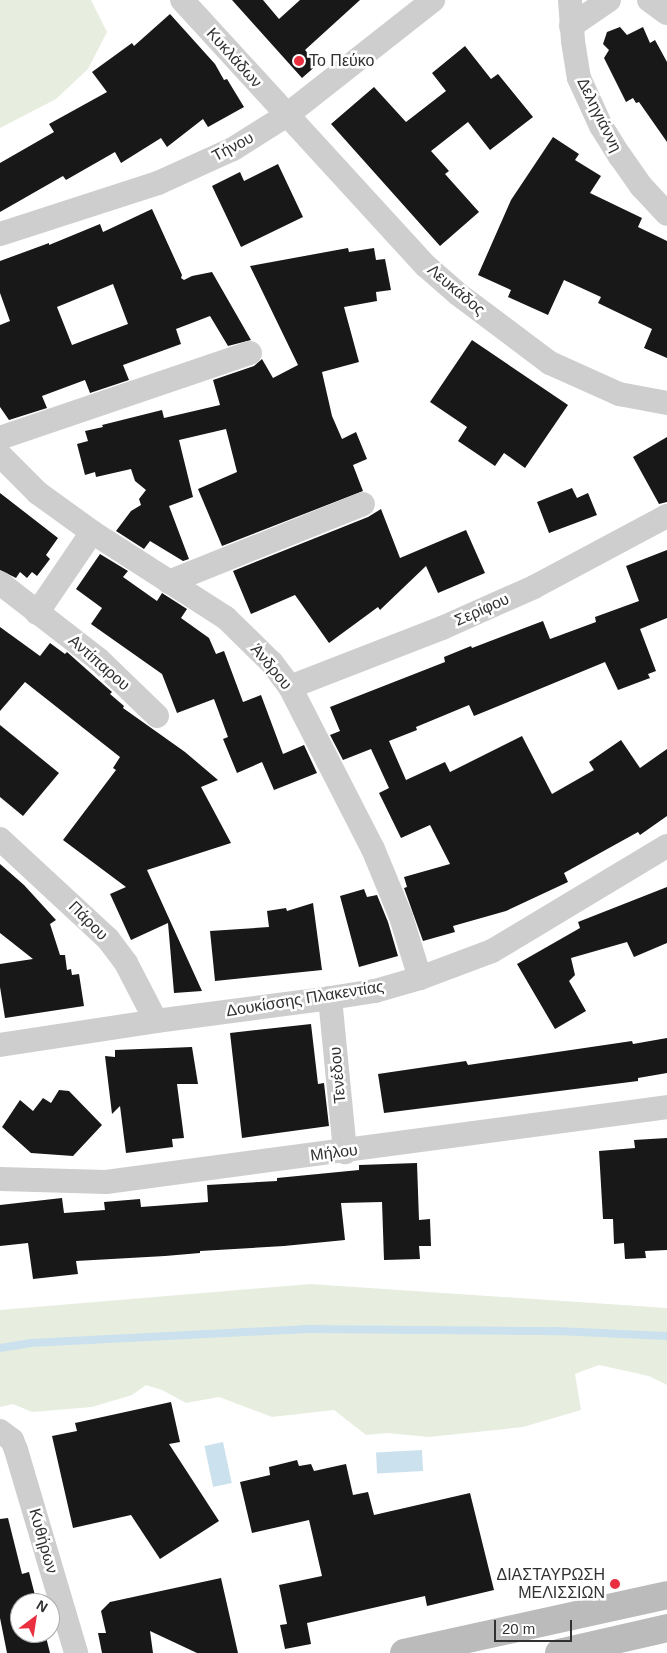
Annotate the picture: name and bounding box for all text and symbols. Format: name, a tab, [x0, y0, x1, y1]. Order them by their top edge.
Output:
street label: Κυκλάδων	[202, 24, 266, 92]
place label: Το Πεύκο	[309, 51, 374, 71]
marker: Το Πεύκο	[293, 55, 305, 67]
street label: Δεληγιάννη	[573, 75, 625, 155]
street label: Τήνου	[209, 128, 257, 166]
street label: Λευκάδος	[423, 260, 489, 320]
street label: Σερίφου	[452, 589, 512, 631]
street label: Αντίπαρου	[64, 631, 134, 695]
street label: Άνδρου	[246, 640, 296, 694]
street label: Πάρου	[64, 897, 112, 945]
street label: Δουκίσσης Πλακεντίας	[225, 977, 385, 1021]
street label: Τενέδου	[326, 1046, 350, 1104]
street label: Μήλου	[309, 1141, 359, 1165]
street label: Κυθήρων	[25, 1506, 61, 1576]
place label: ΔΙΑΣΤΑΥΡΩΣΗ ΜΕΛΙΣΣΙΩΝ	[496, 1565, 605, 1603]
marker: ΔΙΑΣΤΑΥΡΩΣΗ ΜΕΛΙΣΣΙΩΝ	[609, 1578, 621, 1590]
north arrow	[10, 1593, 60, 1643]
text: N	[34, 1597, 51, 1615]
scale bar	[497, 1610, 574, 1642]
text: 20 m	[502, 1620, 535, 1637]

